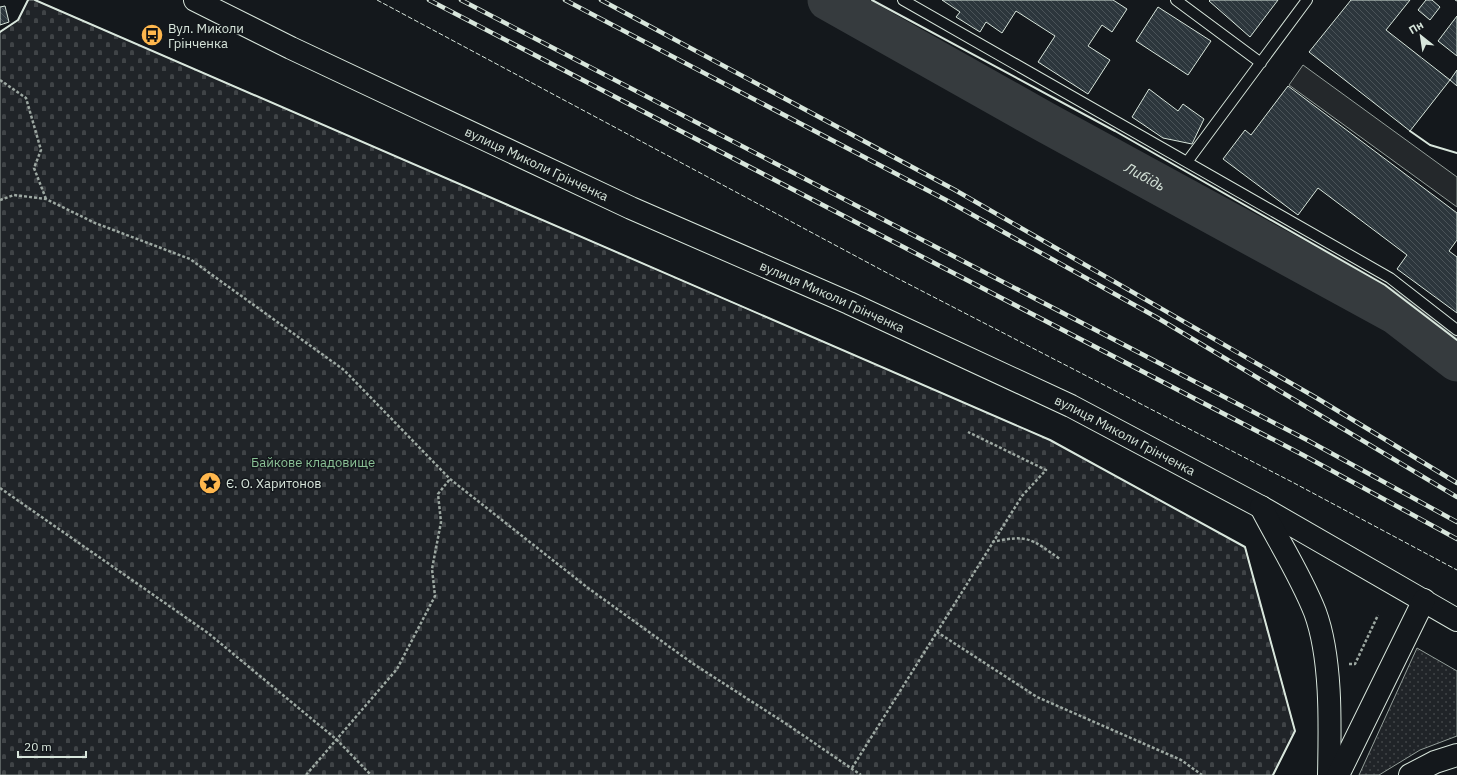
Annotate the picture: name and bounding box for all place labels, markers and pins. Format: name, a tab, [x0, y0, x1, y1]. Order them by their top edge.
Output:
place label: Вул. Миколи Грінченка	[168, 20, 244, 52]
bus stop icon: Вул. Миколи Грінченка	[139, 22, 165, 48]
place icon: Є. О. Харитонов	[197, 470, 223, 496]
place label: Є. О. Харитонов	[226, 475, 322, 492]

